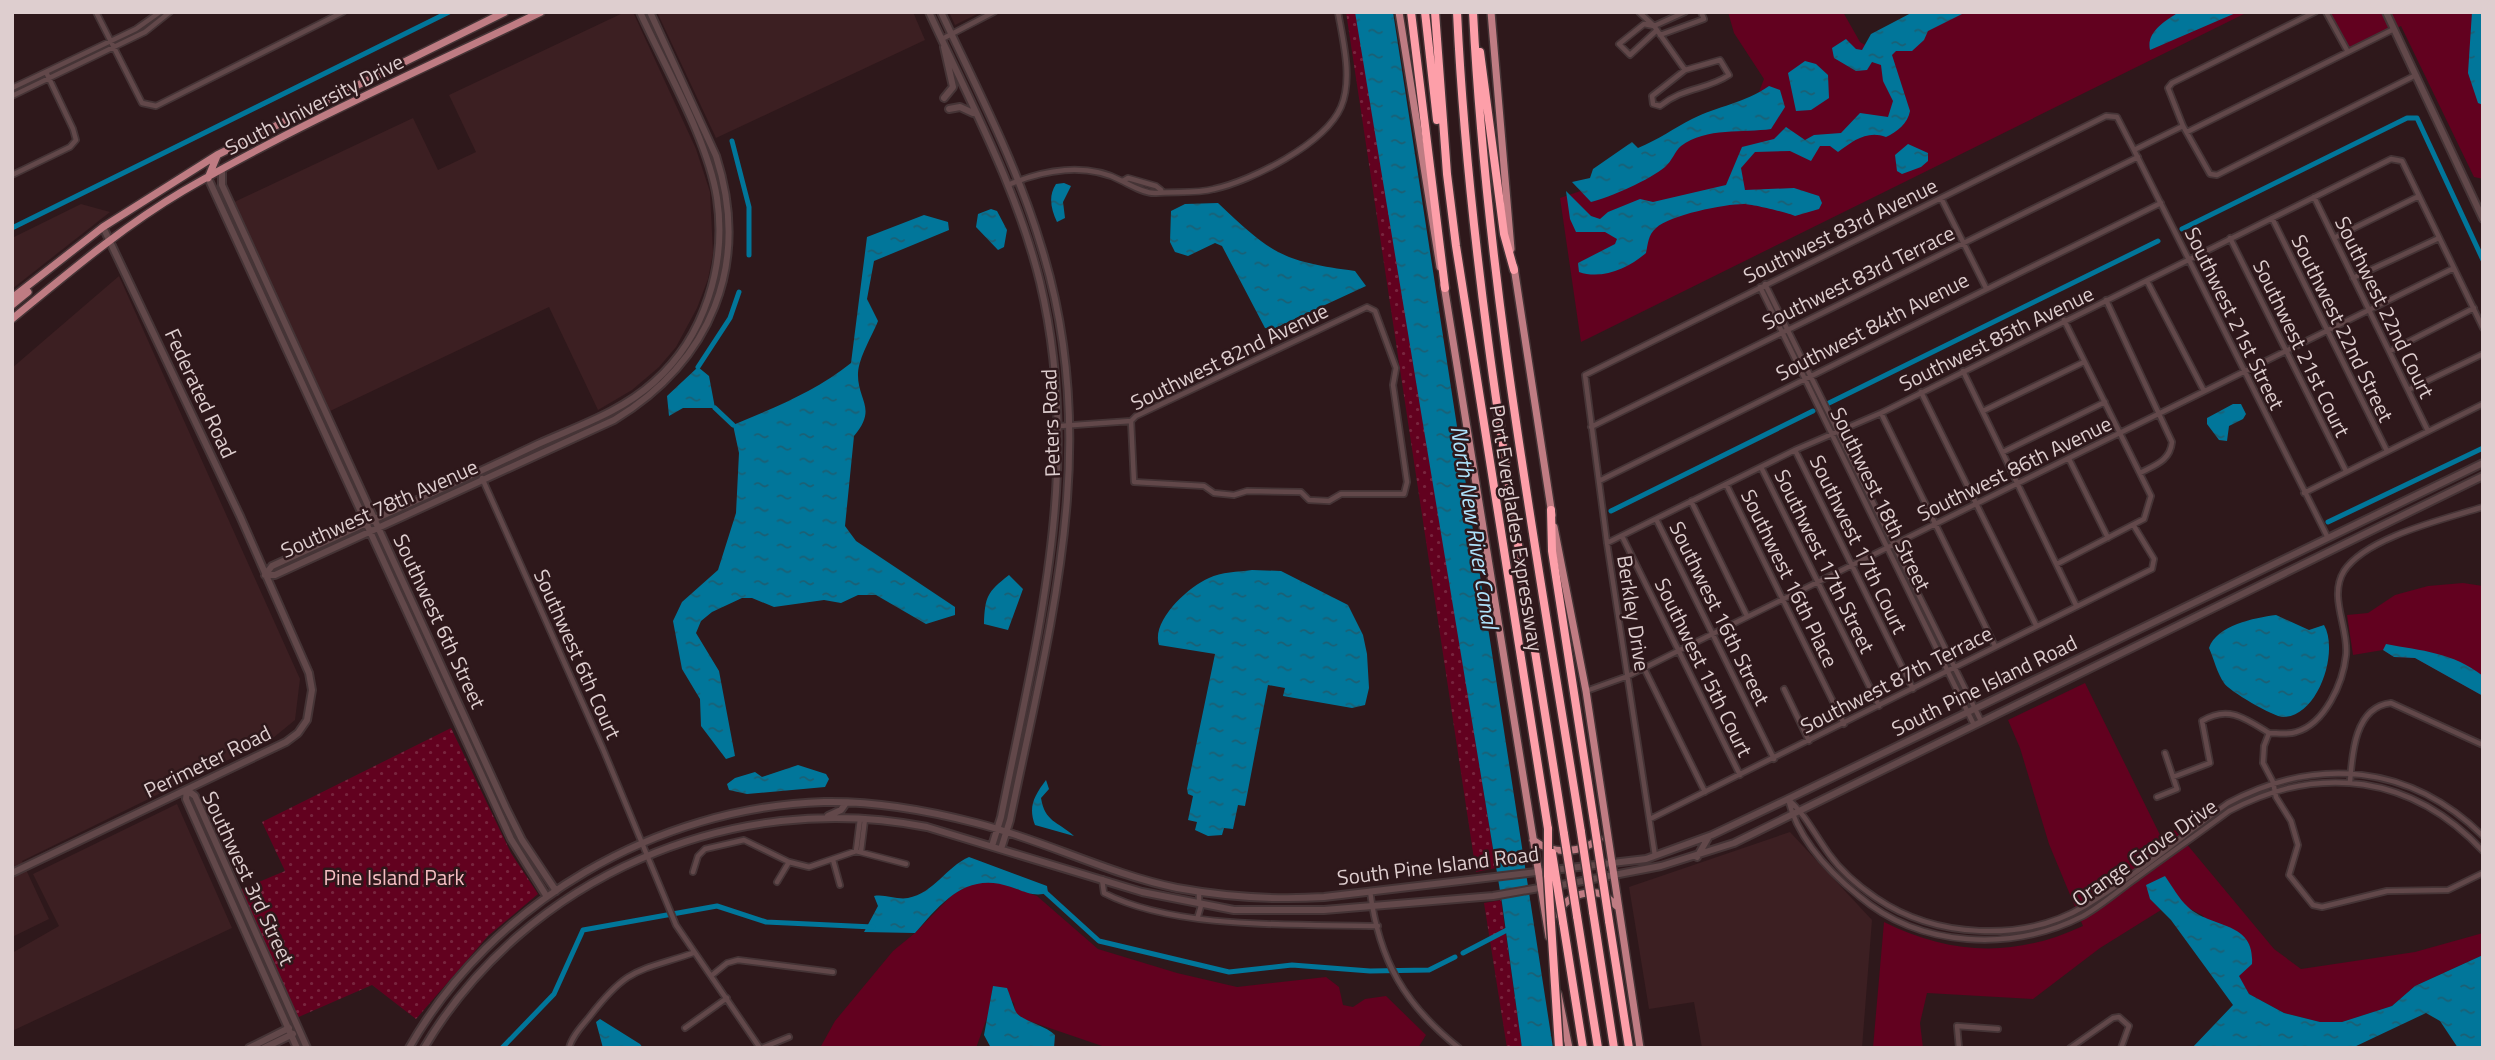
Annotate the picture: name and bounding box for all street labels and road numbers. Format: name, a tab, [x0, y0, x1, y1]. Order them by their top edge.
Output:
street label: South University Drive	[219, 45, 409, 163]
street label: Southwest 83rd Avenue	[1738, 169, 1942, 291]
street label: Southwest 22nd Court	[2327, 211, 2443, 404]
street label: Southwest 83rd Terrace	[1756, 216, 1960, 338]
street label: Southwest 21st Street	[2177, 221, 2293, 415]
street label: Southwest 22nd Street	[2284, 229, 2403, 428]
street label: Southwest 21st Court	[2245, 254, 2359, 443]
street label: Southwest 84th Avenue	[1770, 263, 1974, 389]
street label: Southwest 85th Avenue	[1893, 277, 2099, 399]
street label: Southwest 82nd Avenue	[1125, 294, 1333, 418]
street label: Federated Road	[157, 323, 245, 463]
street label: Peters Road	[1032, 368, 1068, 478]
street label: Southwest 18th Street	[1822, 401, 1940, 597]
street label: Port Everglades Expressway	[1482, 402, 1552, 654]
street label: Southwest 86th Avenue	[1911, 407, 2117, 529]
street label: Southwest 17th Court	[1802, 449, 1916, 639]
street label: Southwest 78th Avenue	[275, 450, 483, 566]
street label: Southwest 17th Street	[1766, 463, 1884, 659]
street label: Southwest 16th Place	[1733, 484, 1847, 672]
street label: Southwest 16th Street	[1661, 515, 1779, 711]
street label: Southwest 6th Street	[385, 528, 495, 714]
street label: Berkley Drive	[1609, 553, 1659, 673]
street label: Southwest 6th Court	[526, 564, 630, 745]
street label: Southwest 15th Court	[1647, 572, 1761, 762]
street label: Southwest 87th Terrace	[1794, 617, 1998, 741]
street label: South Pine Island Road	[1886, 626, 2082, 744]
street label: Perimeter Road	[138, 716, 276, 806]
street label: Southwest 3rd Street	[195, 786, 304, 971]
street label: Orange Grove Drive	[2065, 790, 2223, 914]
street label: South Pine Island Road	[1335, 837, 1541, 893]

